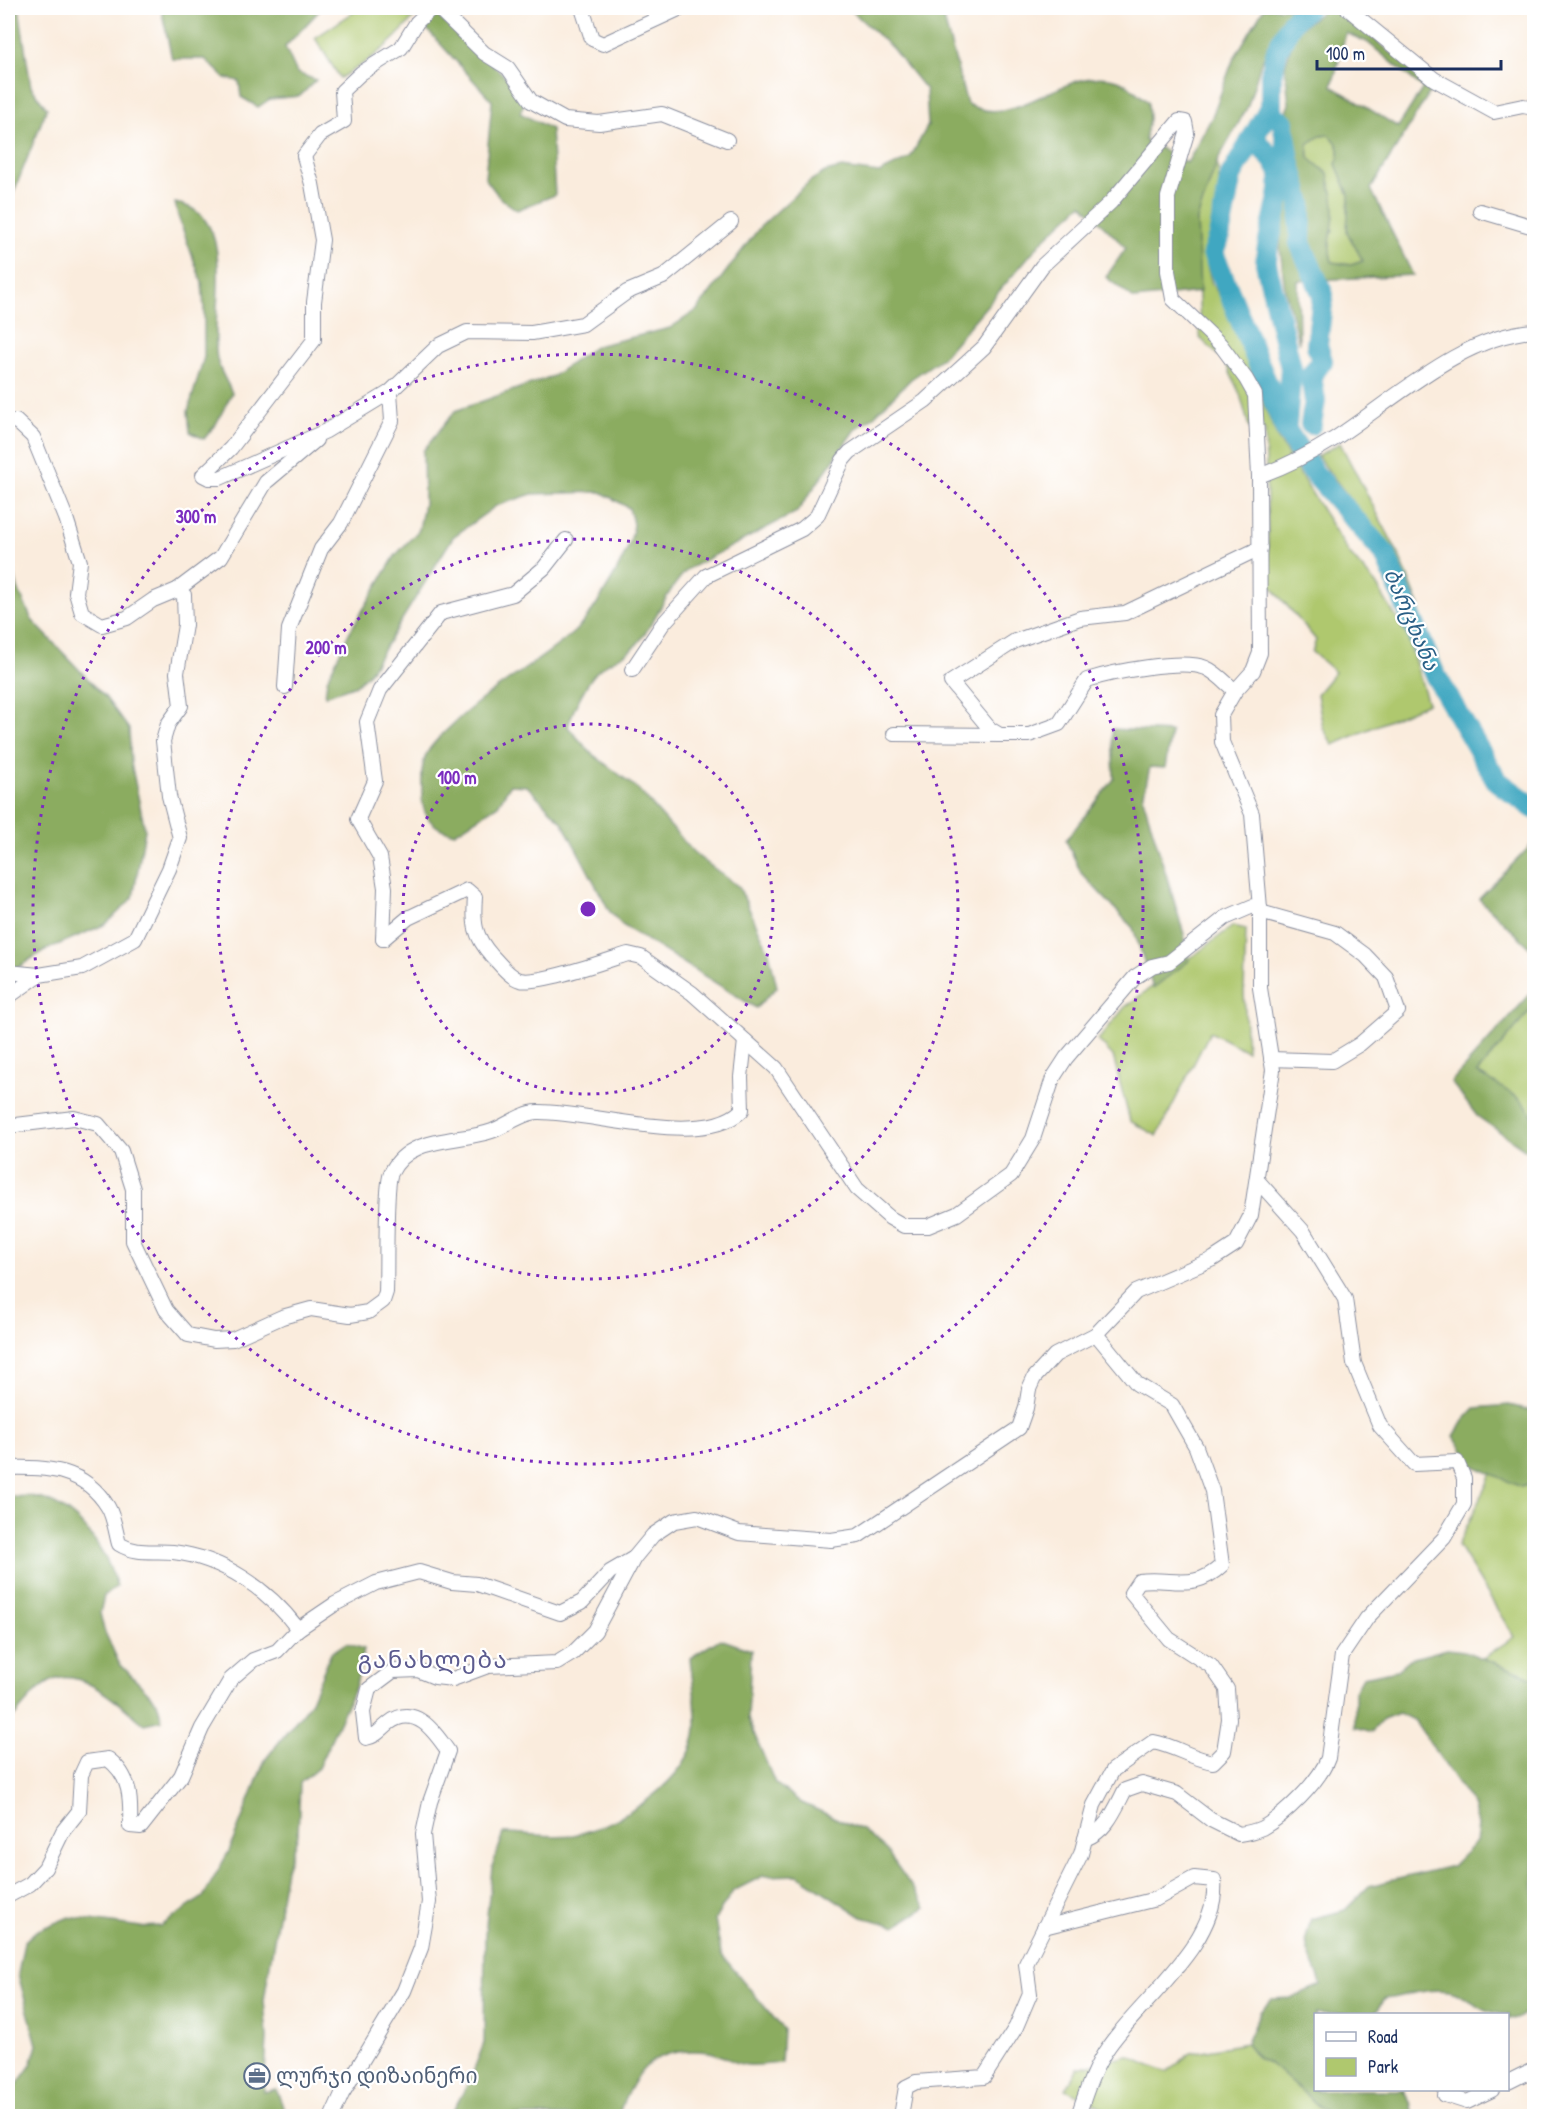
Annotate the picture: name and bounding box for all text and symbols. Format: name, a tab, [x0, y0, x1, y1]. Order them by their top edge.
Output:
scale bar	[1317, 33, 1502, 71]
text: 100 m	[1326, 41, 1365, 66]
text: 300 m	[176, 504, 216, 529]
water label: ბარცხანა	[1377, 563, 1447, 675]
text: 200 m	[306, 635, 346, 660]
text: 100 m	[437, 765, 477, 790]
centre of rings	[578, 899, 598, 919]
district label: განახლება	[358, 1643, 508, 1675]
legend	[1314, 2013, 1509, 2091]
text: Road	[1368, 2024, 1398, 2049]
text: Park	[1368, 2054, 1399, 2079]
office icon: ლურჯი დიზაინერი	[242, 2061, 272, 2091]
place label: ლურჯი დიზაინერი	[276, 2061, 477, 2090]

